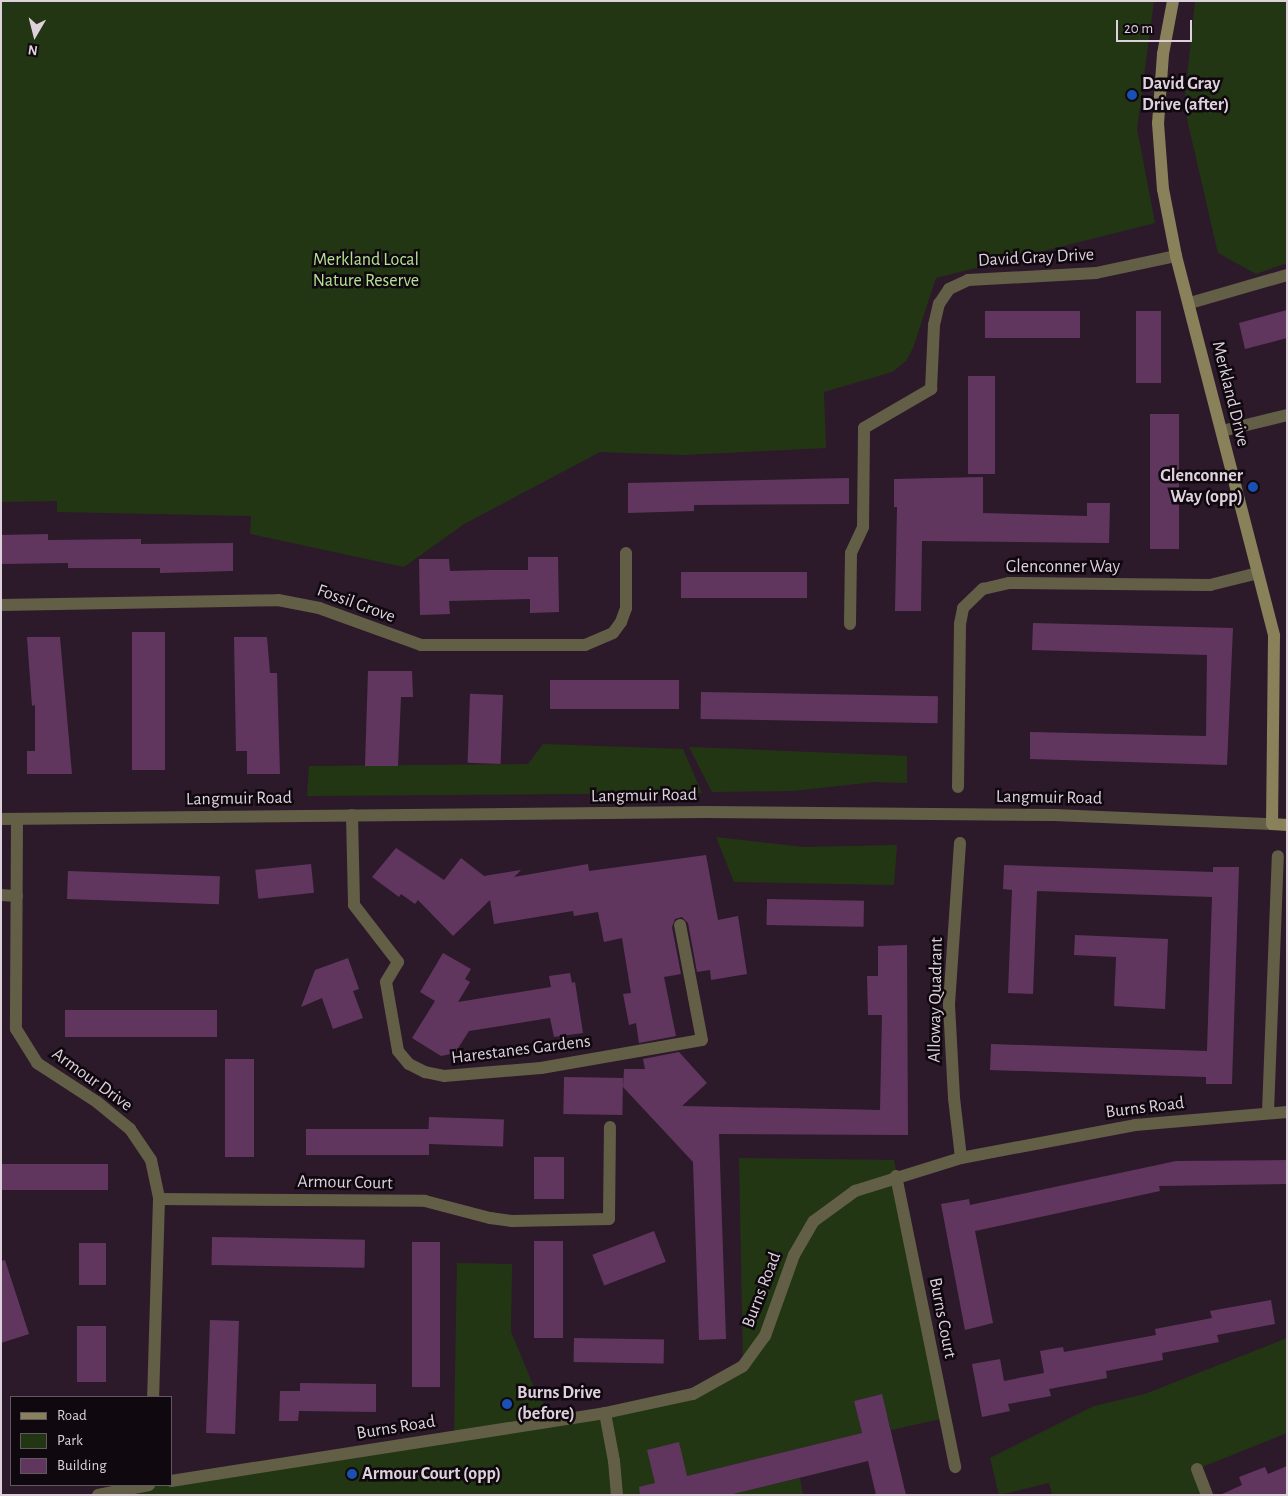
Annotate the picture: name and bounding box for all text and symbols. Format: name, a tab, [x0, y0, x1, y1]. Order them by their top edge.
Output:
north arrow	[10, 10, 60, 60]
scale bar	[1118, 10, 1194, 42]
text: 20 m	[1124, 21, 1153, 36]
text: N	[27, 42, 39, 57]
place label: David Gray Drive (after)	[1142, 74, 1229, 116]
marker: David Gray Drive (after)	[1126, 89, 1138, 101]
street label: David Gray Drive	[977, 244, 1095, 272]
park label: Merkland Local Nature Reserve	[313, 250, 419, 292]
street label: Merkland Drive	[1206, 339, 1254, 449]
place label: Glenconner Way (opp)	[1160, 466, 1243, 508]
marker: Glenconner Way (opp)	[1247, 481, 1259, 493]
street label: Glenconner Way	[1006, 556, 1120, 578]
street label: Fossil Grove	[314, 580, 398, 628]
street label: Langmuir Road	[591, 784, 697, 808]
street label: Langmuir Road	[996, 786, 1102, 810]
street label: Langmuir Road	[186, 787, 292, 811]
street label: Alloway Quadrant	[924, 937, 948, 1063]
street label: Harestanes Gardens	[450, 1031, 592, 1069]
street label: Armour Drive	[47, 1043, 137, 1117]
street label: Burns Road	[1104, 1092, 1186, 1124]
street label: Armour Court	[297, 1171, 393, 1195]
street label: Burns Road	[738, 1249, 786, 1331]
street label: Burns Court	[924, 1276, 960, 1360]
place label: Burns Drive (before)	[517, 1383, 601, 1426]
legend	[10, 1396, 172, 1486]
marker: Burns Drive (before)	[501, 1398, 513, 1410]
text: Road	[57, 1408, 87, 1423]
street label: Burns Road	[355, 1411, 437, 1445]
text: Park	[57, 1433, 83, 1448]
text: Building	[57, 1458, 107, 1473]
place label: Armour Court (opp)	[362, 1463, 501, 1485]
marker: Armour Court (opp)	[346, 1468, 358, 1480]

